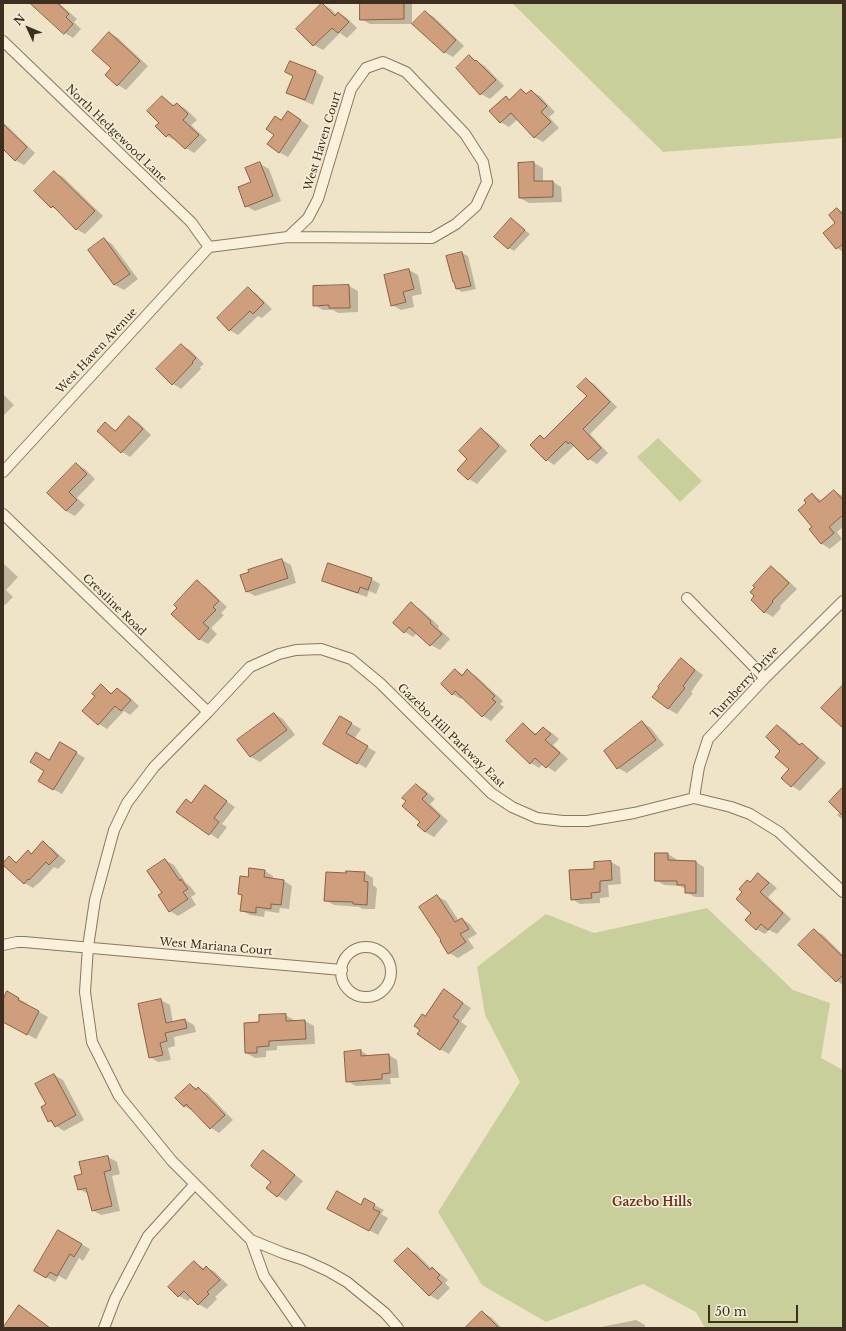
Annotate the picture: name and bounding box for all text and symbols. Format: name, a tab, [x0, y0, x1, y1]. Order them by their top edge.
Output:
north arrow	[8, 8, 48, 48]
text: N	[11, 11, 28, 28]
street label: North Hedgewood Lane	[63, 82, 169, 186]
street label: West Haven Court	[302, 90, 344, 192]
street label: West Haven Avenue	[54, 305, 140, 397]
street label: Crestline Road	[80, 571, 148, 639]
street label: Turnberry Drive	[708, 644, 782, 722]
street label: Gazebo Hill Parkway East	[395, 681, 507, 791]
street label: West Mariana Court	[159, 935, 273, 959]
district label: Gazebo Hills	[612, 1196, 692, 1210]
scale bar	[710, 1297, 800, 1323]
text: 50 m	[715, 1304, 747, 1319]

